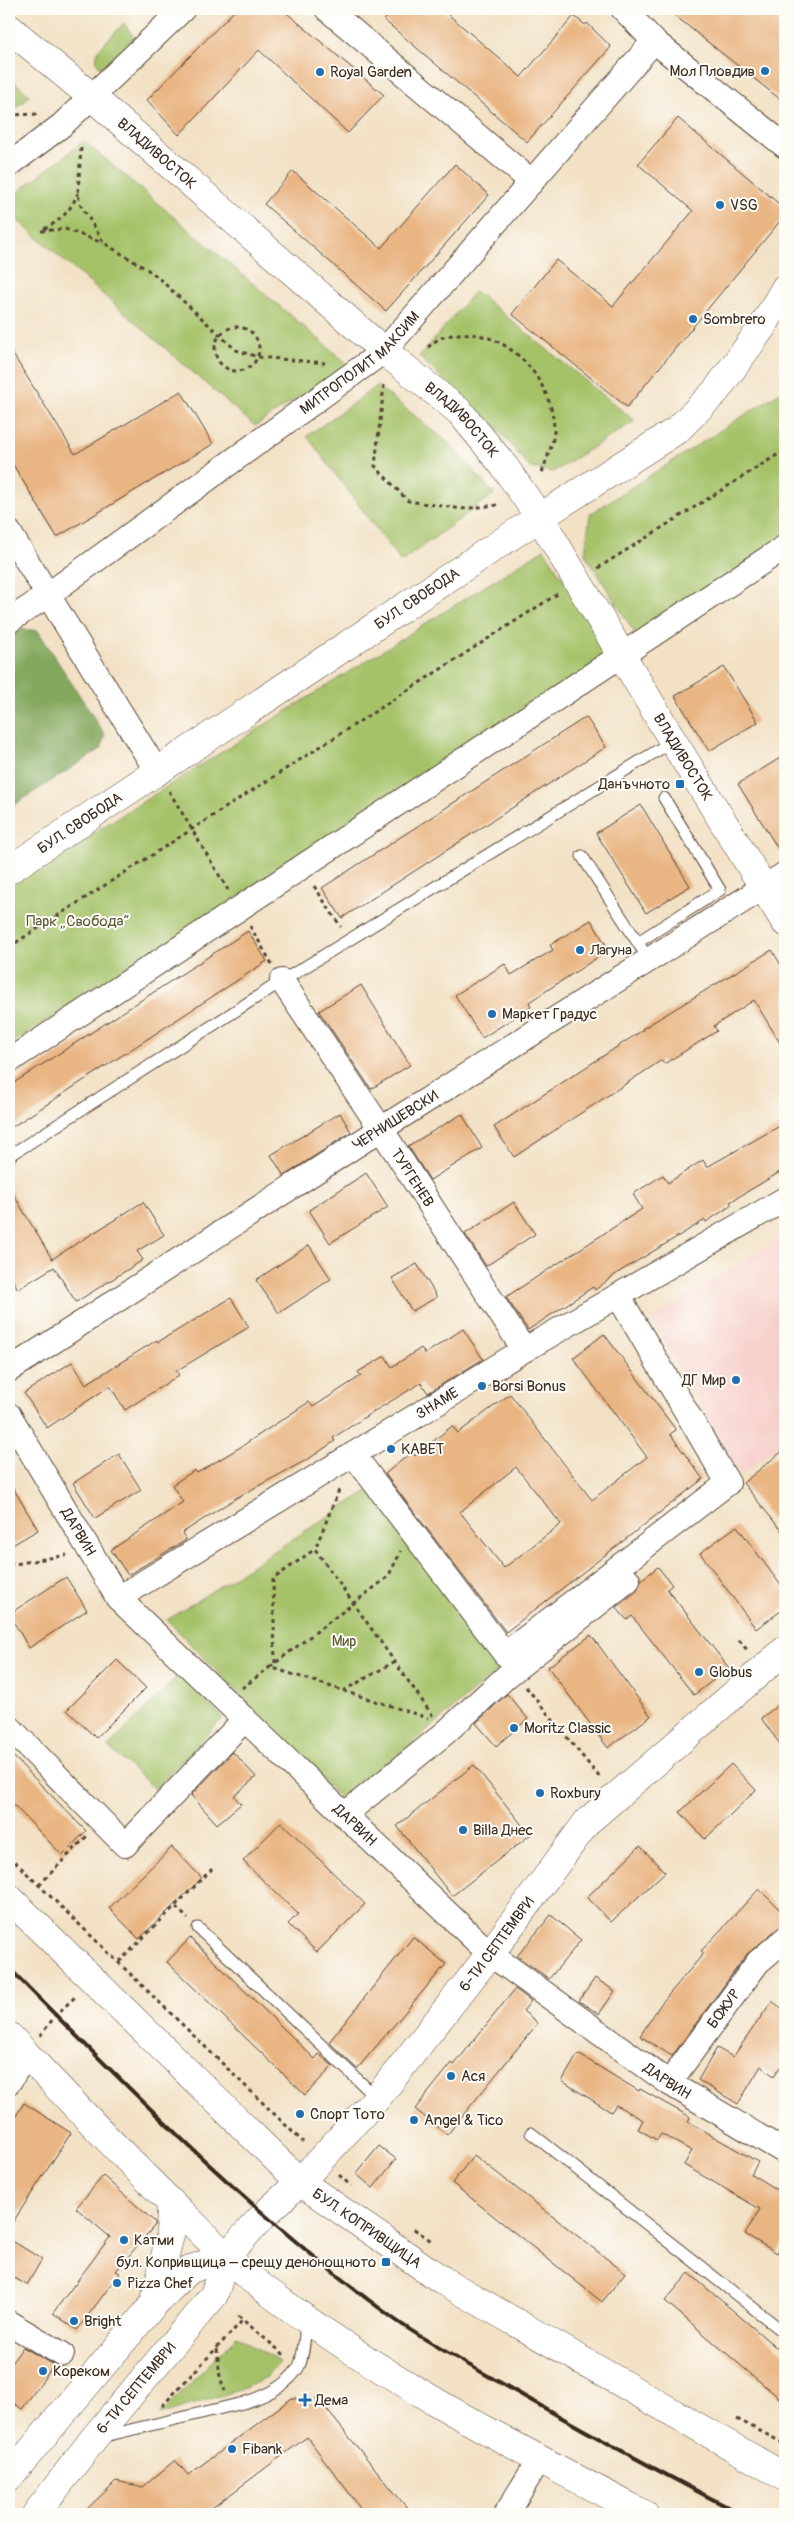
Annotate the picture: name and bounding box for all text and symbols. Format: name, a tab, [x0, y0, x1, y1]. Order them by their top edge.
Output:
place label: Мол Пловдив	[670, 62, 755, 81]
place label: Royal Garden	[330, 63, 412, 82]
marker: Мол Пловдив	[759, 65, 771, 77]
marker: Royal Garden	[314, 66, 326, 78]
street label: ВЛАДИВОСТОК	[113, 114, 201, 193]
place label: VSG	[730, 196, 758, 215]
marker: VSG	[714, 199, 726, 211]
street label: МИТРОПОЛИТ МАКСИМ	[296, 307, 424, 419]
place label: Sombrero	[703, 310, 766, 329]
marker: Sombrero	[687, 313, 699, 325]
street label: ВЛАДИВОСТОК	[421, 378, 503, 462]
street label: БУЛ. СВОБОДА	[371, 563, 463, 634]
street label: ВЛАДИВОСТОК	[649, 710, 717, 804]
place label: Данъчното	[598, 775, 670, 794]
marker: Данъчното	[674, 778, 686, 790]
street label: БУЛ. СВОБОДА	[34, 788, 126, 858]
park label: Парк „Свобода“	[26, 912, 130, 931]
place label: Лагуна	[589, 941, 632, 960]
marker: Лагуна	[574, 944, 586, 956]
place label: Маркет Градус	[502, 1005, 597, 1024]
marker: Маркет Градус	[486, 1008, 498, 1020]
street label: ЧЕРНИШЕВСКИ	[349, 1086, 442, 1155]
street label: ТУРГЕНЕВ	[387, 1145, 438, 1210]
place label: ДГ Мир	[681, 1371, 726, 1390]
marker: ДГ Мир	[730, 1374, 742, 1386]
place label: Borsi Bonus	[492, 1377, 566, 1396]
marker: Borsi Bonus	[476, 1380, 488, 1392]
street label: ЗНАМЕ	[412, 1383, 462, 1423]
place label: KABET	[401, 1440, 444, 1459]
marker: KABET	[385, 1443, 397, 1455]
street label: ДАРВИН	[56, 1503, 100, 1560]
park label: Мир	[332, 1632, 356, 1651]
place label: Globus	[709, 1663, 752, 1682]
marker: Globus	[693, 1666, 705, 1678]
place label: Moritz Classic	[524, 1719, 612, 1738]
marker: Moritz Classic	[508, 1722, 520, 1734]
place label: Roxbury	[550, 1784, 601, 1803]
marker: Roxbury	[534, 1787, 546, 1799]
street label: ДАРВИН	[328, 1799, 381, 1850]
place label: Billa Днес	[473, 1821, 533, 1840]
marker: Billa Днес	[457, 1824, 469, 1836]
street label: 6-ТИ СЕПТЕМВРИ	[455, 1893, 538, 1995]
street label: БОЖУР	[703, 1985, 745, 2032]
street label: ДАРВИН	[639, 2058, 695, 2103]
place label: Ася	[461, 2067, 485, 2086]
marker: Ася	[445, 2070, 457, 2082]
place label: Спорт Тото	[310, 2105, 385, 2124]
marker: Спорт Тото	[294, 2108, 306, 2120]
place label: Angel & Tico	[424, 2111, 503, 2130]
marker: Angel & Tico	[408, 2114, 420, 2126]
street label: БУЛ. КОПРИВЩИЦА	[309, 2184, 425, 2273]
place label: Катми	[134, 2231, 174, 2250]
marker: Катми	[118, 2234, 130, 2246]
place label: бул. Копривщица – срещу денонощното	[116, 2253, 376, 2272]
marker: бул. Копривщица – срещу денонощното	[380, 2256, 392, 2268]
place label: Pizza Chef	[127, 2274, 194, 2293]
marker: Pizza Chef	[111, 2277, 123, 2289]
place label: Bright	[84, 2312, 122, 2331]
marker: Bright	[68, 2315, 80, 2327]
street label: 6-ТИ СЕПТЕМВРИ	[92, 2338, 180, 2438]
place label: Кореком	[53, 2362, 110, 2381]
marker: Кореком	[37, 2365, 49, 2377]
place label: Дема	[314, 2391, 348, 2410]
marker: Дема	[299, 2394, 311, 2406]
place label: Fibank	[242, 2440, 283, 2459]
marker: Fibank	[226, 2443, 238, 2455]

